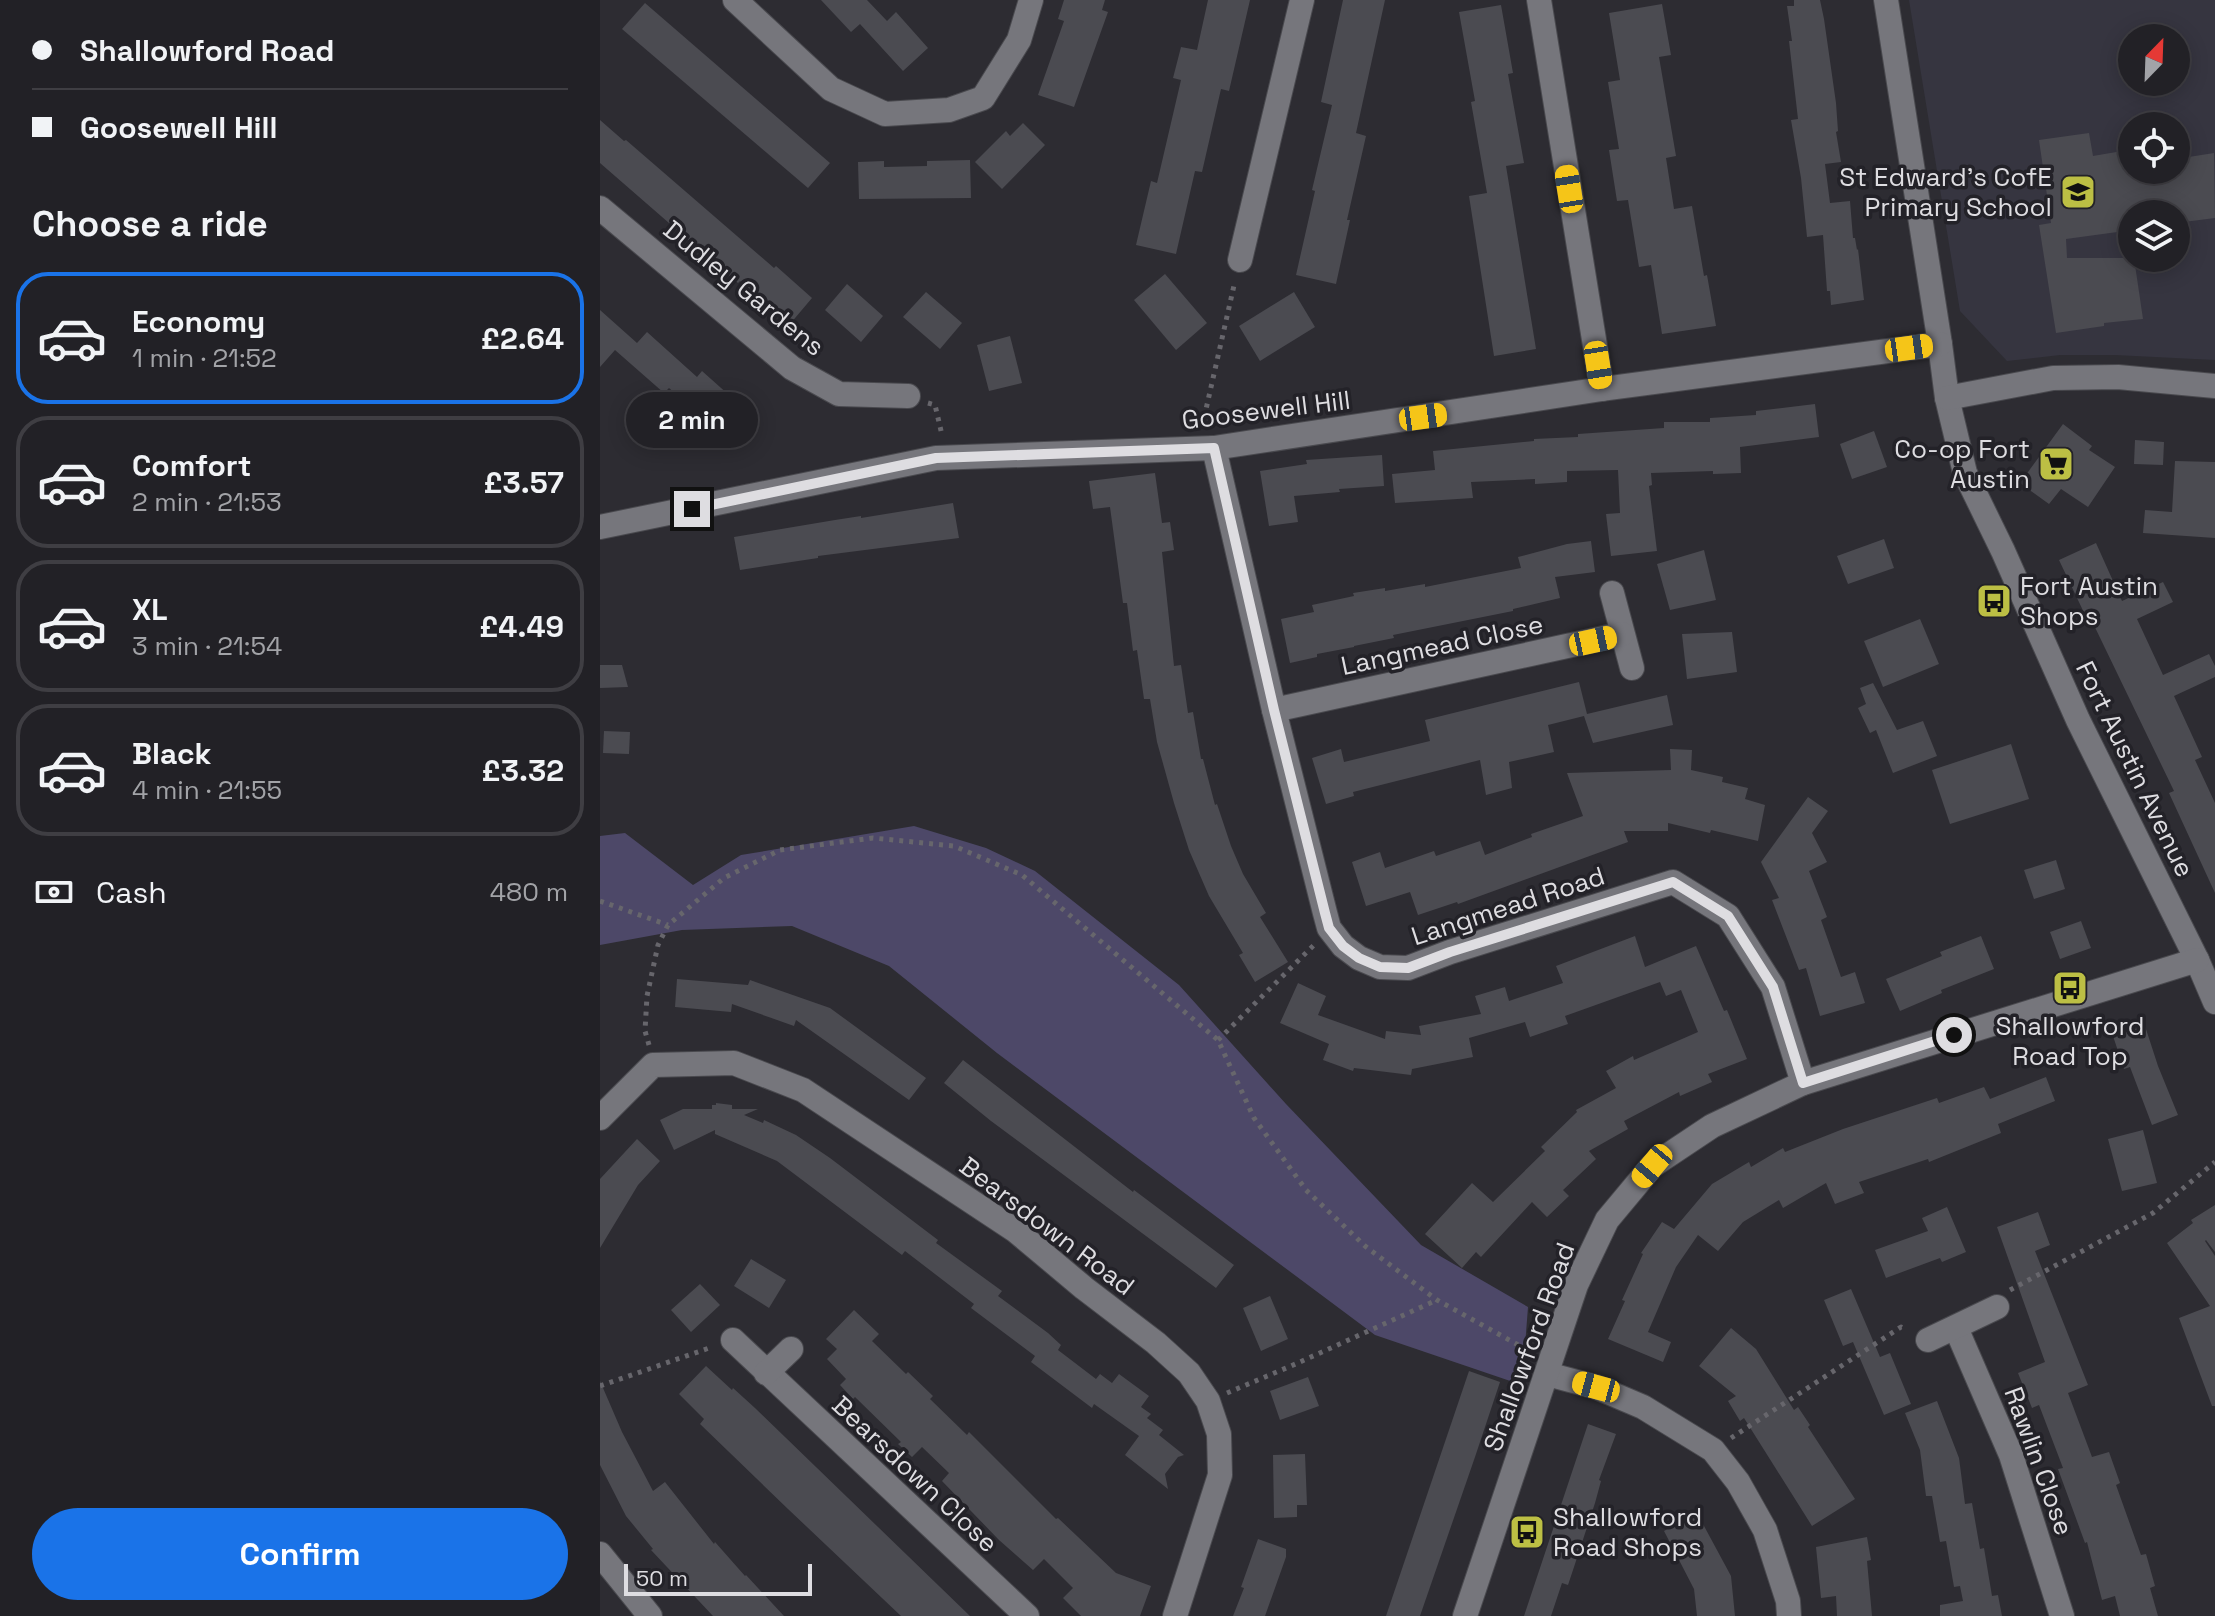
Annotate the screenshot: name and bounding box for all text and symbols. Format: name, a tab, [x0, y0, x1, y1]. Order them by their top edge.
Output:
north arrow	[2118, 24, 2190, 96]
map controls	[2118, 24, 2190, 272]
text: Shallowford Road	[80, 31, 334, 70]
text: Goosewell Hill	[80, 108, 278, 147]
button: locate	[2118, 112, 2190, 184]
place label: St Edward's CofE Primary School	[1839, 160, 2052, 224]
car	[1553, 163, 1585, 215]
school or university icon: St Edward's CofE Primary School	[2059, 173, 2097, 211]
button: layers	[2118, 200, 2190, 272]
text: Choose a ride	[32, 201, 268, 247]
street label: Dudley Gardens	[657, 213, 831, 363]
icon: car	[36, 302, 108, 374]
text: Economy	[132, 302, 265, 341]
text: £2.64	[481, 319, 564, 358]
car	[1884, 333, 1934, 363]
car	[1582, 339, 1614, 391]
text: 1 min · 21:52	[132, 341, 277, 375]
street label: Goosewell Hill	[1180, 383, 1352, 437]
callout: 2 min	[626, 393, 758, 449]
car	[1398, 402, 1448, 432]
text: 2 min	[658, 403, 726, 437]
place label: Co-op Fort Austin	[1894, 432, 2030, 496]
supermarket icon: Co-op Fort Austin	[2037, 445, 2075, 483]
icon: car	[36, 446, 108, 518]
text: Comfort	[132, 446, 251, 485]
text: £3.57	[483, 463, 564, 502]
text: 2 min · 21:53	[132, 485, 282, 519]
route end	[674, 491, 710, 527]
place label: Fort Austin Shops	[2020, 569, 2158, 633]
bus stop icon: Fort Austin Shops	[1975, 582, 2013, 620]
icon: car	[36, 590, 108, 662]
text: XL	[132, 590, 168, 629]
text: £4.49	[479, 607, 564, 646]
street label: Langmead Close	[1338, 607, 1546, 683]
car	[1567, 624, 1619, 658]
text: 3 min · 21:54	[132, 629, 282, 663]
street label: Fort Austin Avenue	[2068, 655, 2202, 883]
icon: car	[36, 734, 108, 806]
text: Black	[132, 734, 211, 773]
text: £3.32	[482, 751, 564, 790]
text: 4 min · 21:55	[132, 773, 282, 807]
street label: Langmead Road	[1407, 859, 1609, 953]
icon: cash	[32, 870, 76, 914]
text: Cash	[96, 873, 167, 912]
text: 480 m	[490, 875, 568, 909]
bus stop icon: Shallowford Road Top	[2051, 969, 2089, 1007]
place label: Shallowford Road Top	[1995, 1009, 2145, 1073]
route start	[1936, 1017, 1972, 1053]
car	[1627, 1140, 1677, 1192]
street label: Bearsdown Road	[953, 1149, 1141, 1303]
street label: Shallowford Road	[1475, 1238, 1583, 1456]
car	[1570, 1369, 1622, 1405]
street label: Rawlin Close	[1996, 1382, 2082, 1540]
street label: Bearsdown Close	[825, 1388, 1005, 1560]
place label: Shallowford Road Shops	[1553, 1500, 1702, 1564]
button: Confirm	[32, 1508, 568, 1600]
bus stop icon: Shallowford Road Shops	[1508, 1513, 1546, 1551]
scale bar	[624, 1560, 812, 1596]
text: 50 m	[636, 1564, 688, 1592]

